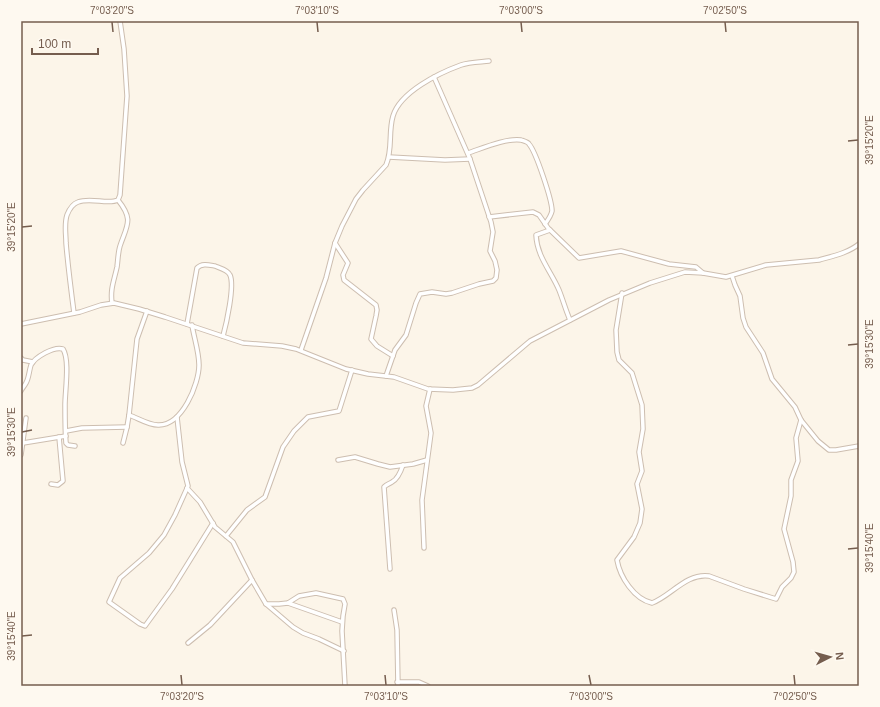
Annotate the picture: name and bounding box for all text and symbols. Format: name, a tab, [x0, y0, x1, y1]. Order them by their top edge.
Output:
text: 7°03'20"S	[90, 5, 134, 16]
text: 7°03'10"S	[295, 5, 339, 16]
text: 7°03'00"S	[499, 5, 543, 16]
text: 7°02'50"S	[703, 5, 747, 16]
scale bar	[32, 30, 98, 56]
text: 100 m	[38, 37, 71, 51]
text: 39°15'20"E	[864, 115, 875, 165]
text: 39°15'20"E	[6, 202, 17, 252]
text: 39°15'30"E	[864, 319, 875, 369]
text: 39°15'30"E	[6, 407, 17, 457]
text: 39°15'40"E	[864, 523, 875, 573]
text: 39°15'40"E	[6, 611, 17, 661]
north arrow	[810, 637, 850, 677]
text: N	[834, 651, 846, 661]
text: 7°03'20"S	[160, 691, 204, 702]
text: 7°03'10"S	[364, 691, 408, 702]
text: 7°03'00"S	[569, 691, 613, 702]
text: 7°02'50"S	[773, 691, 817, 702]

